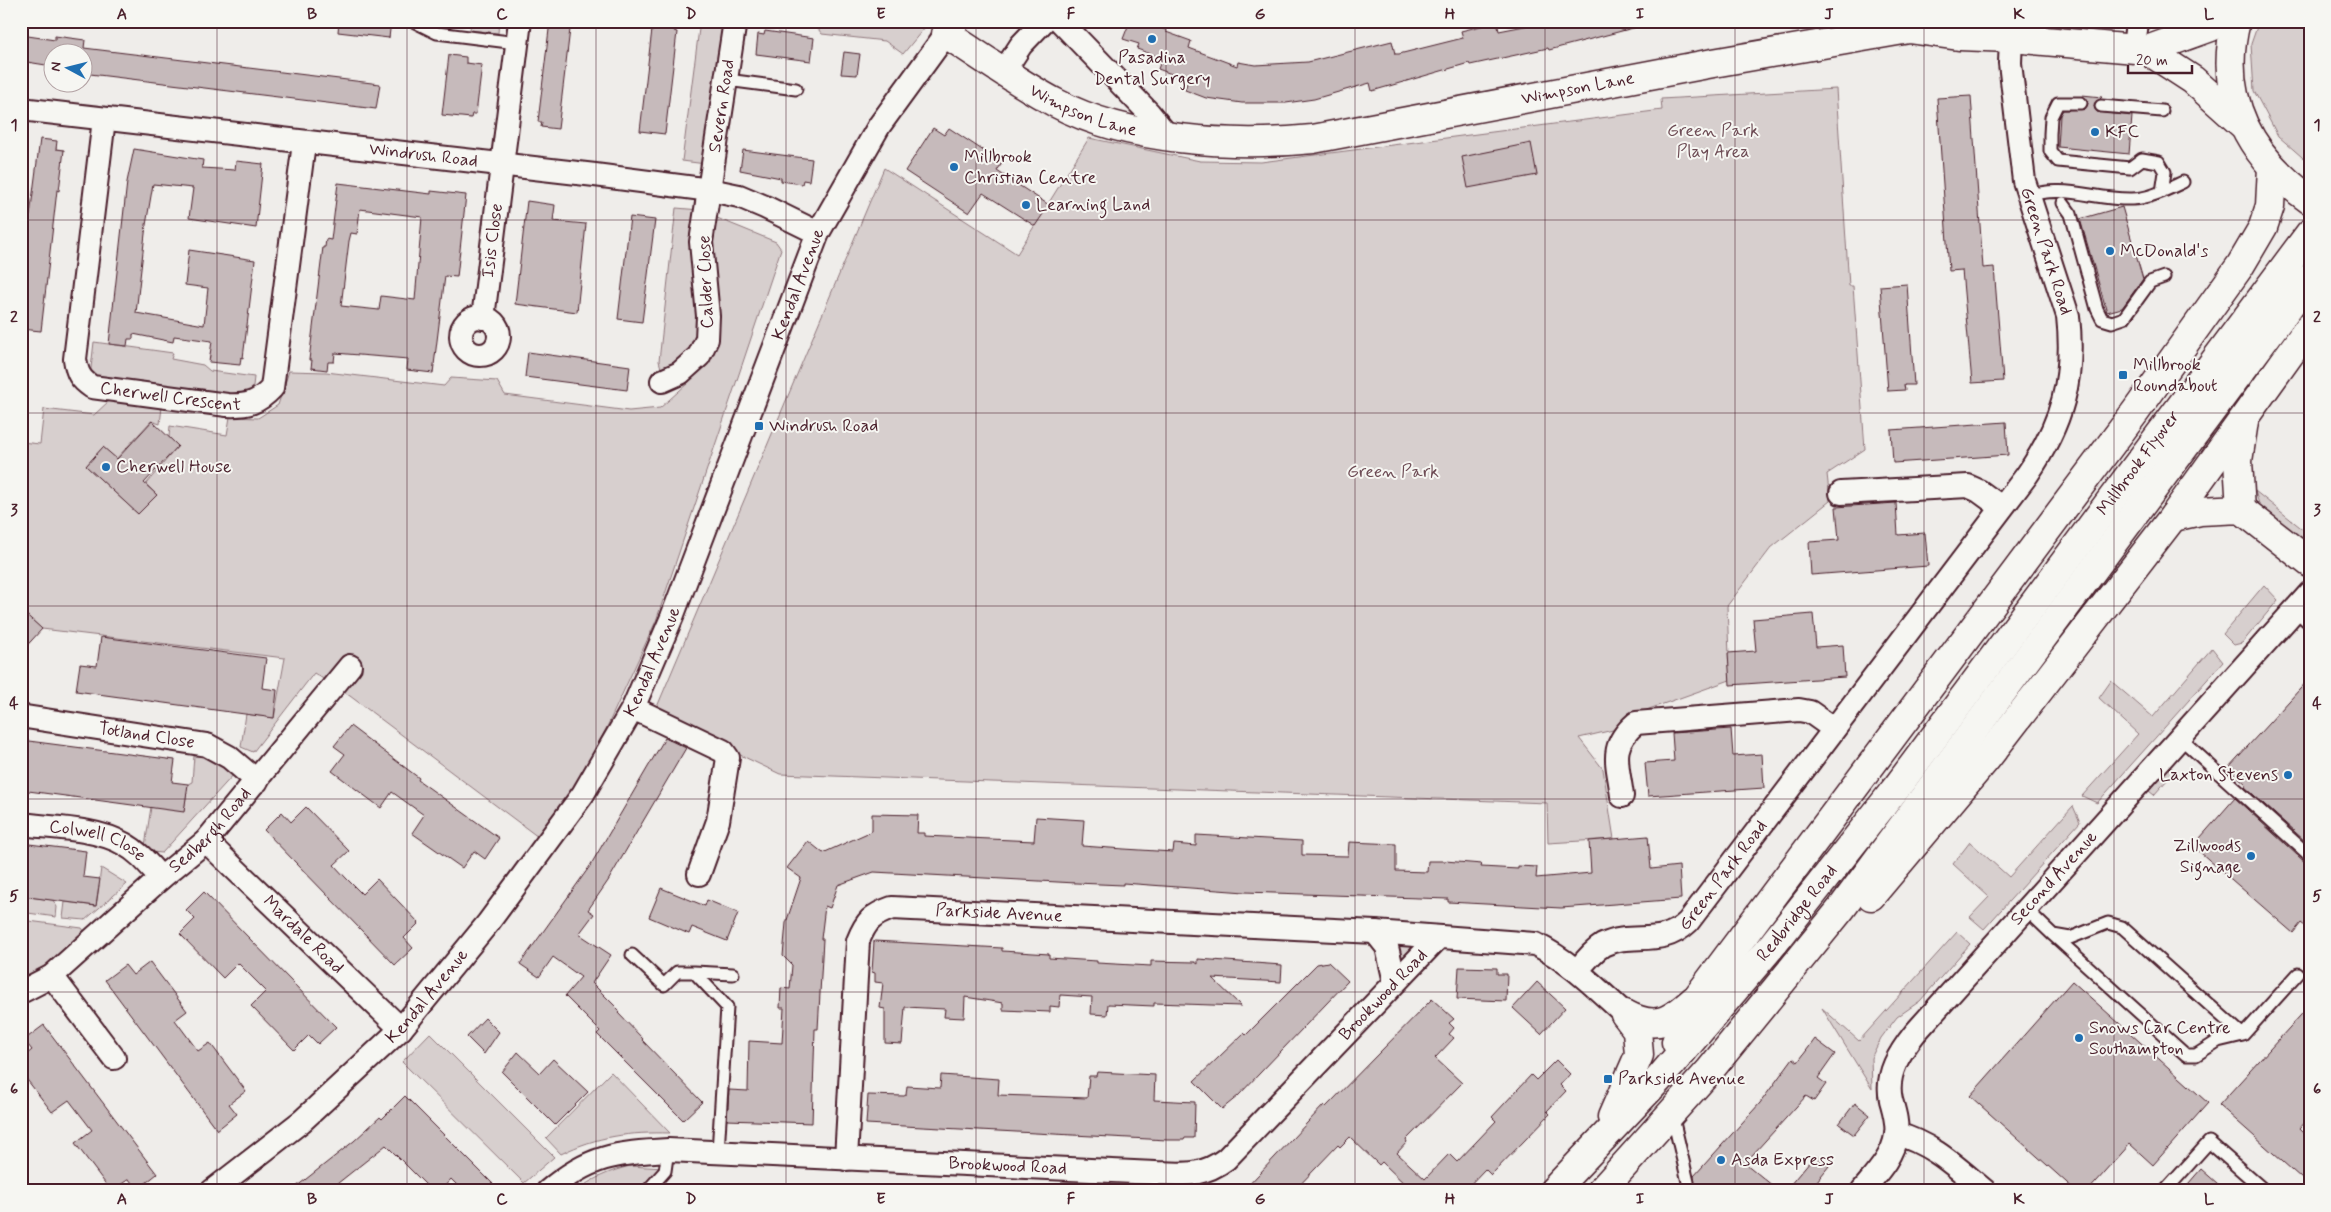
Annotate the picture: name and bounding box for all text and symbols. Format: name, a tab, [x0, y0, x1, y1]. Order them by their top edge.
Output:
text: A	[117, 4, 127, 25]
text: B	[307, 4, 317, 25]
text: C	[496, 4, 508, 25]
text: D	[685, 4, 697, 25]
text: E	[876, 4, 886, 25]
text: F	[1067, 4, 1076, 25]
text: G	[1255, 4, 1266, 25]
text: H	[1445, 4, 1456, 25]
text: I	[1636, 4, 1645, 25]
text: J	[1824, 4, 1834, 25]
text: K	[2013, 4, 2025, 25]
text: L	[2204, 4, 2215, 25]
marker: Pasadina Dental Surgery	[1146, 33, 1158, 45]
north arrow	[42, 42, 92, 92]
scale bar	[2128, 42, 2192, 74]
place label: Pasadina Dental Surgery	[1093, 46, 1211, 91]
text: 20 m	[2136, 51, 2168, 71]
street label: Severn Road	[703, 58, 741, 154]
text: N	[47, 61, 66, 72]
street label: Wimpson Lane	[1519, 66, 1636, 111]
street label: Wimpson Lane	[1025, 78, 1139, 143]
text: 1	[10, 115, 18, 136]
text: 1	[2313, 115, 2321, 136]
park label: Green Park Play Area	[1667, 119, 1759, 164]
place label: KFC	[2105, 120, 2139, 144]
marker: KFC	[2089, 126, 2101, 138]
street label: Windrush Road	[368, 137, 479, 173]
place label: Millbrook Christian Centre	[964, 145, 1097, 190]
marker: Millbrook Christian Centre	[948, 161, 960, 173]
street label: Green Park Road	[2014, 184, 2078, 318]
place label: Learning Land	[1036, 193, 1150, 219]
marker: Learning Land	[1020, 199, 1032, 211]
street label: Isis Close	[476, 202, 509, 279]
street label: Kendal Avenue	[766, 225, 831, 343]
street label: Calder Close	[692, 235, 720, 329]
place label: McDonald's	[2120, 239, 2208, 263]
marker: McDonald's	[2104, 245, 2116, 257]
text: 2	[10, 307, 18, 328]
text: 2	[2313, 307, 2321, 328]
place label: Millbrook Roundabout	[2133, 353, 2218, 398]
marker: Millbrook Roundabout	[2117, 369, 2129, 381]
street label: Cherwell Crescent	[98, 376, 242, 417]
street label: Millbrook Flyover	[2091, 405, 2186, 521]
place label: Windrush Road	[769, 414, 878, 438]
marker: Windrush Road	[753, 420, 765, 432]
place label: Cherwell House	[116, 455, 231, 479]
park label: Green Park	[1347, 460, 1439, 484]
marker: Cherwell House	[100, 461, 112, 473]
text: 3	[10, 500, 18, 521]
text: 3	[2313, 500, 2321, 521]
street label: Kendal Avenue	[618, 604, 687, 722]
text: 4	[9, 693, 19, 714]
text: 4	[2312, 693, 2322, 714]
street label: Totland Close	[97, 716, 196, 755]
place label: Laxton Stevens	[2159, 763, 2278, 787]
marker: Laxton Stevens	[2282, 769, 2294, 781]
street label: Sedbergh Road	[164, 783, 257, 879]
street label: Colwell Close	[48, 815, 151, 867]
street label: Green Park Road	[1674, 815, 1773, 936]
street label: Second Avenue	[2005, 825, 2103, 931]
place label: Zillwoods Signage	[2173, 834, 2241, 881]
marker: Zillwoods Signage	[2245, 850, 2257, 862]
street label: Redbridge Road	[1751, 860, 1843, 967]
text: 5	[9, 886, 19, 907]
text: 5	[2312, 886, 2322, 907]
street label: Mardale Road	[257, 890, 349, 979]
street label: Parkside Avenue	[935, 898, 1063, 928]
street label: Kendal Avenue	[380, 944, 474, 1049]
street label: Brookwood Road	[1334, 944, 1433, 1046]
place label: Snows Car Centre Southampton	[2089, 1016, 2231, 1061]
marker: Snows Car Centre Southampton	[2073, 1032, 2085, 1044]
place label: Parkside Avenue	[1618, 1067, 1745, 1091]
marker: Parkside Avenue	[1602, 1073, 1614, 1085]
text: 6	[10, 1079, 18, 1100]
text: 6	[2313, 1079, 2321, 1100]
place label: Asda Express	[1731, 1148, 1834, 1172]
street label: Brookwood Road	[948, 1151, 1067, 1181]
marker: Asda Express	[1715, 1154, 1727, 1166]
text: A	[117, 1189, 127, 1210]
text: B	[307, 1189, 317, 1210]
text: C	[496, 1189, 508, 1210]
text: D	[685, 1189, 697, 1210]
text: E	[876, 1189, 886, 1210]
text: F	[1067, 1189, 1076, 1210]
text: G	[1255, 1189, 1266, 1210]
text: H	[1445, 1189, 1456, 1210]
text: I	[1636, 1189, 1645, 1210]
text: J	[1824, 1189, 1834, 1210]
text: K	[2013, 1189, 2025, 1210]
text: L	[2204, 1189, 2215, 1210]

